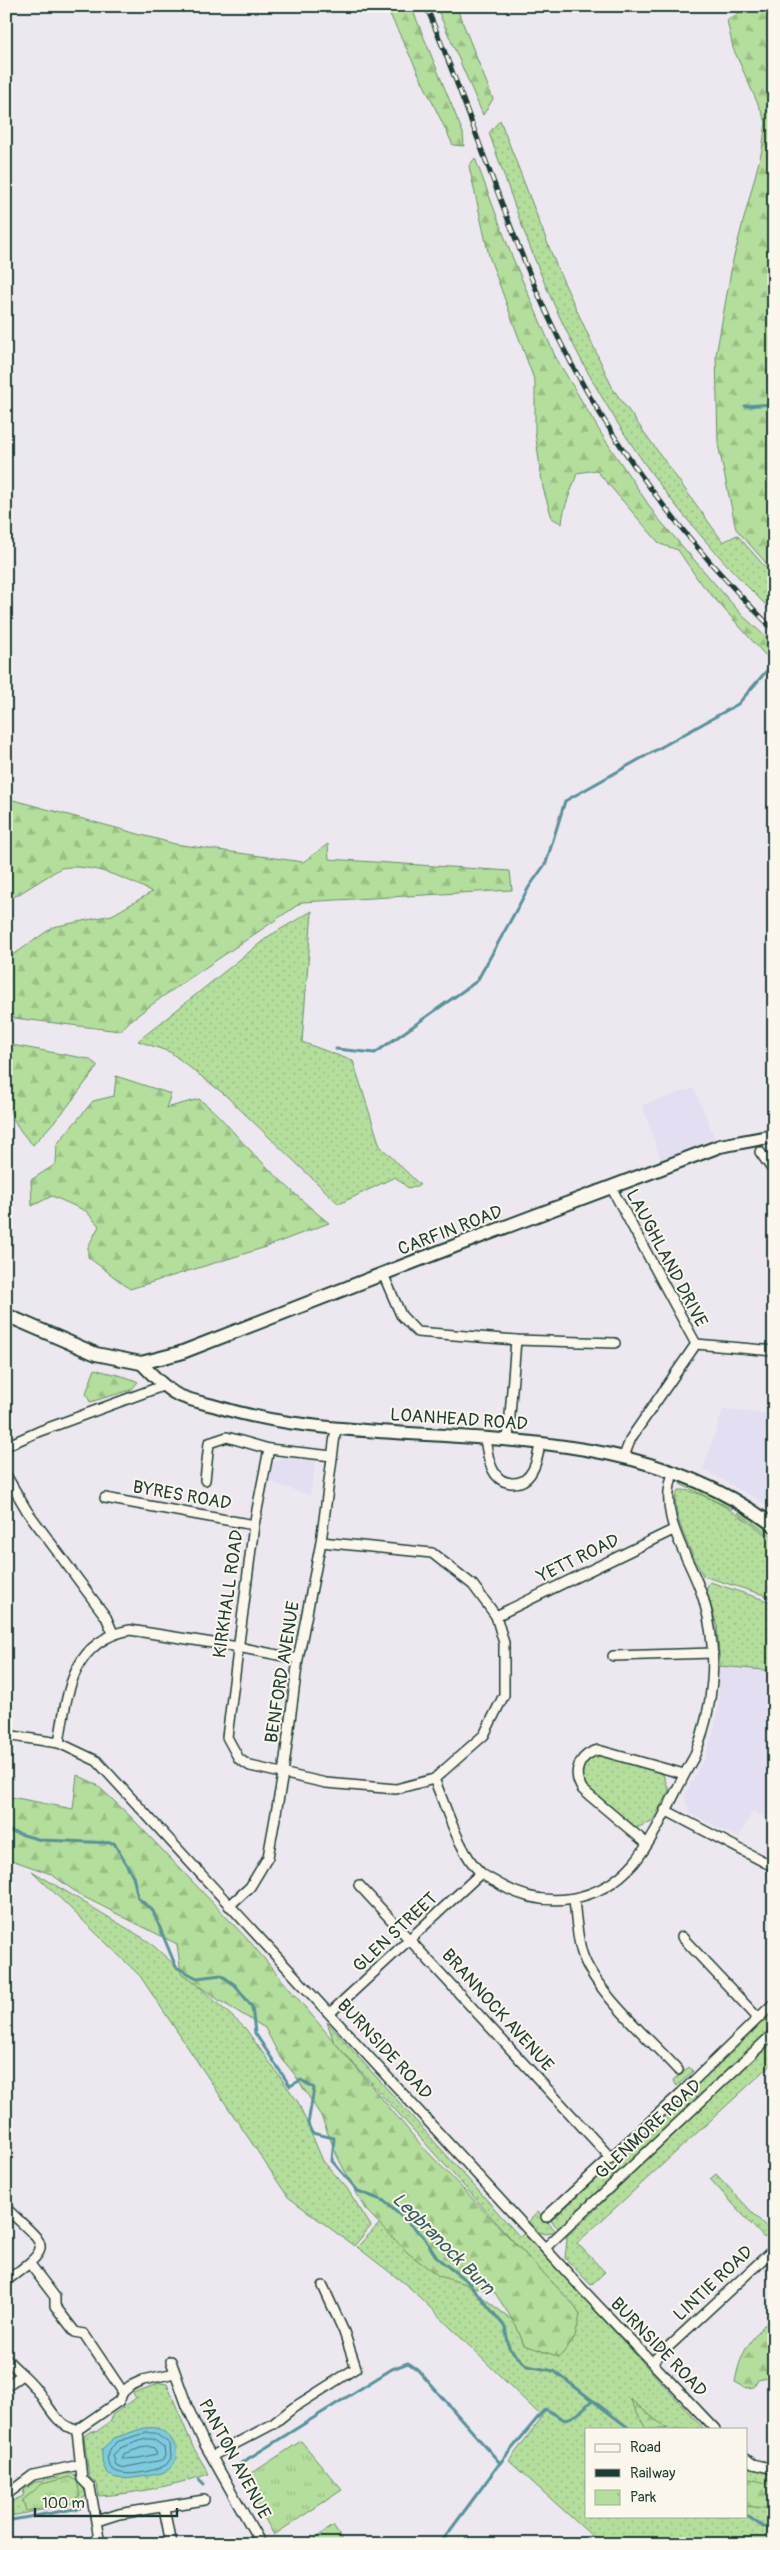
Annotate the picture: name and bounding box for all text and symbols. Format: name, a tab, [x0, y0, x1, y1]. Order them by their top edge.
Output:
street label: LAUGHLAND DRIVE	[621, 1185, 713, 1331]
street label: CARFIN ROAD	[395, 1200, 506, 1261]
street label: LOANHEAD ROAD	[389, 1403, 529, 1436]
street label: BYRES ROAD	[131, 1476, 233, 1515]
street label: KIRKHALL ROAD	[208, 1528, 249, 1660]
street label: YETT ROAD	[532, 1529, 623, 1589]
street label: BENFORD AVENUE	[260, 1600, 305, 1745]
street label: GLEN STREET	[348, 1887, 442, 1977]
street label: BRANNOCK AVENUE	[436, 1944, 559, 2076]
street label: BURNSIDE ROAD	[332, 1994, 437, 2105]
street label: GLENMORE ROAD	[590, 2074, 706, 2184]
water label: Legbranock Burn	[387, 2188, 500, 2301]
street label: LINTIE ROAD	[669, 2241, 758, 2326]
street label: BURNSIDE ROAD	[605, 2293, 712, 2402]
street label: PANTON AVENUE	[193, 2395, 276, 2523]
legend	[585, 2428, 748, 2518]
text: Road	[630, 2438, 661, 2457]
text: Railway	[630, 2464, 676, 2483]
scale bar	[35, 2485, 178, 2517]
text: Park	[630, 2488, 657, 2507]
text: 100 m	[42, 2494, 85, 2513]

